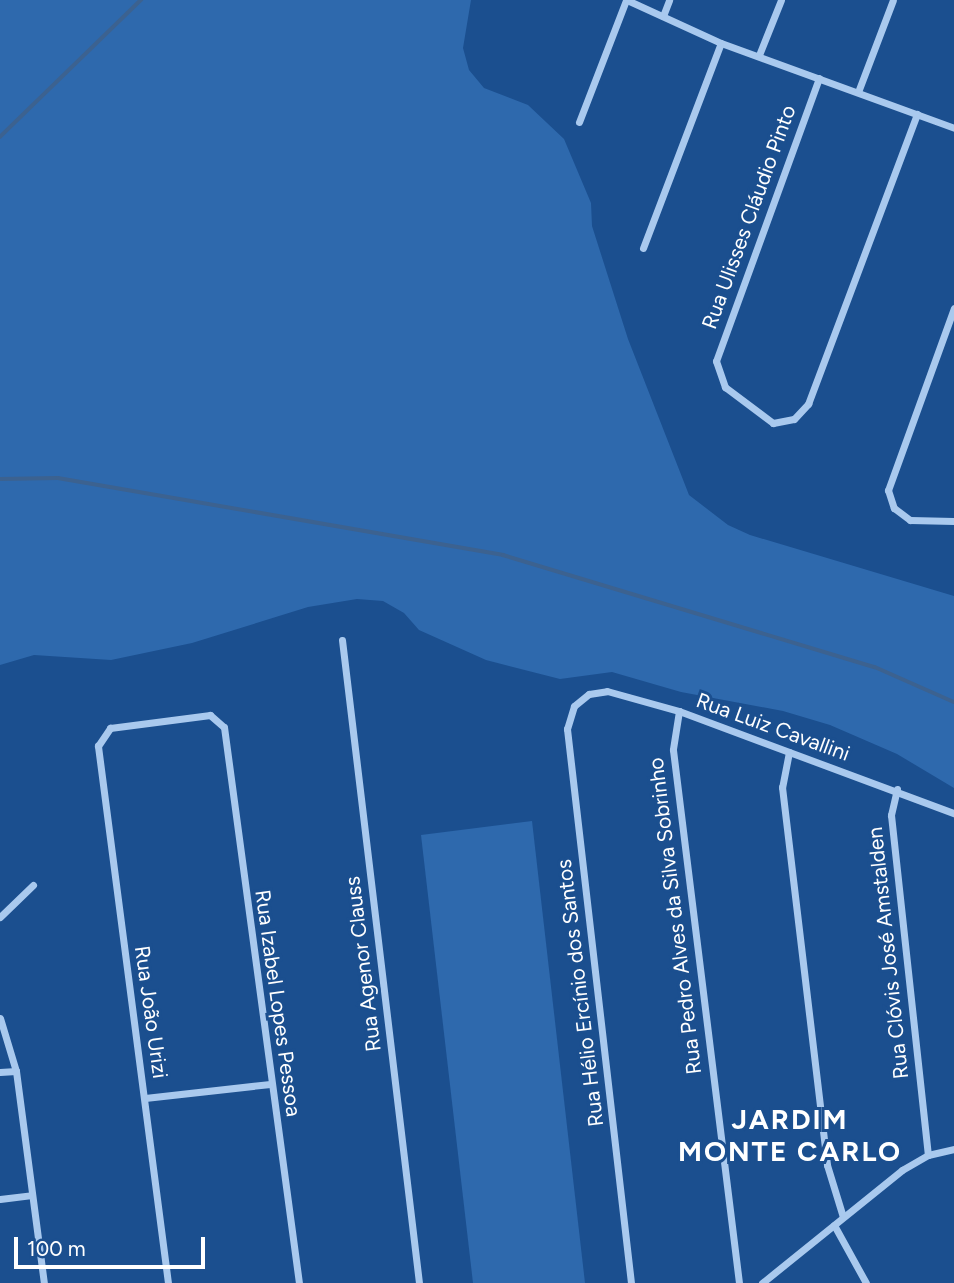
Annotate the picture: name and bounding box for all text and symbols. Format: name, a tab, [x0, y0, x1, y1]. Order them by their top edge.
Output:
street label: Rua Ulisses Cláudio Pinto	[697, 102, 801, 332]
street label: Rua Luiz Cavallini	[693, 688, 853, 766]
street label: Rua Pedro Alves da Silva Sobrinho	[643, 756, 707, 1076]
street label: Rua Clóvis José Amstalden	[862, 826, 914, 1080]
street label: Rua Hélio Ercínio dos Santos	[551, 858, 609, 1128]
street label: Rua Agenor Clauss	[340, 875, 386, 1053]
street label: Rua Izabel Lopes Pessoa	[250, 888, 306, 1118]
street label: Rua João Urizi	[129, 944, 173, 1080]
district label: JARDIM MONTE CARLO	[679, 1102, 901, 1168]
scale bar	[18, 1224, 208, 1268]
text: 100 m	[27, 1236, 86, 1261]

